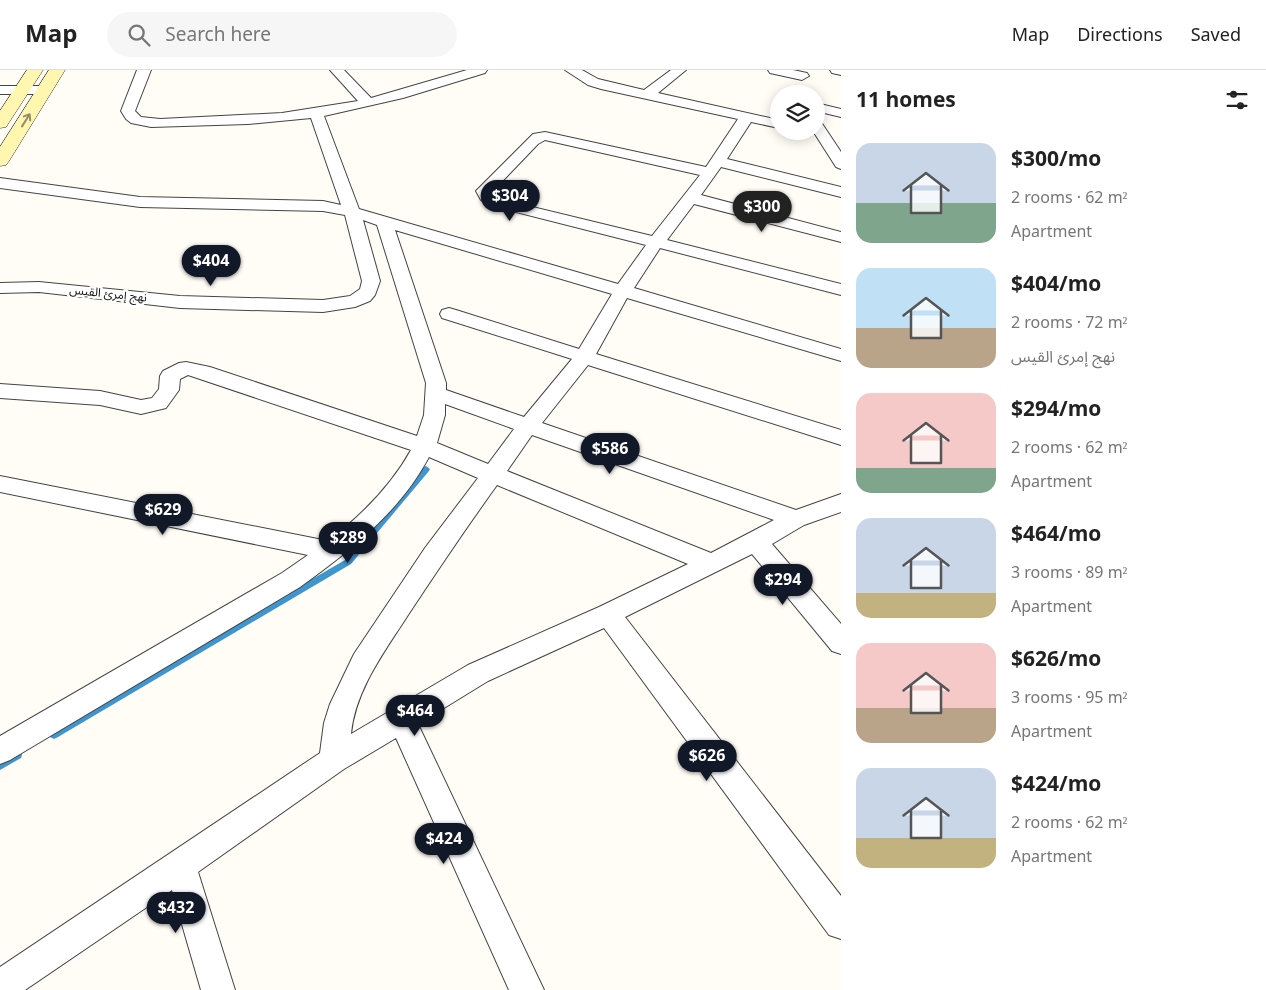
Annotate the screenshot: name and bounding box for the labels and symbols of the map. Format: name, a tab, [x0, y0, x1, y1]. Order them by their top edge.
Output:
one-way arrow	[21, 114, 31, 128]
pin: $304	[480, 180, 540, 222]
pin: $300	[732, 190, 792, 233]
pin: $404	[181, 244, 241, 287]
street label: نهج إمرئ القيس	[68, 277, 148, 311]
pin: $586	[580, 432, 640, 475]
pin: $629	[133, 494, 193, 536]
pin: $289	[318, 522, 378, 564]
pin: $294	[753, 564, 813, 606]
pin: $464	[385, 694, 445, 737]
pin: $626	[677, 740, 737, 782]
pin: $424	[414, 822, 474, 865]
pin: $432	[146, 892, 206, 934]

